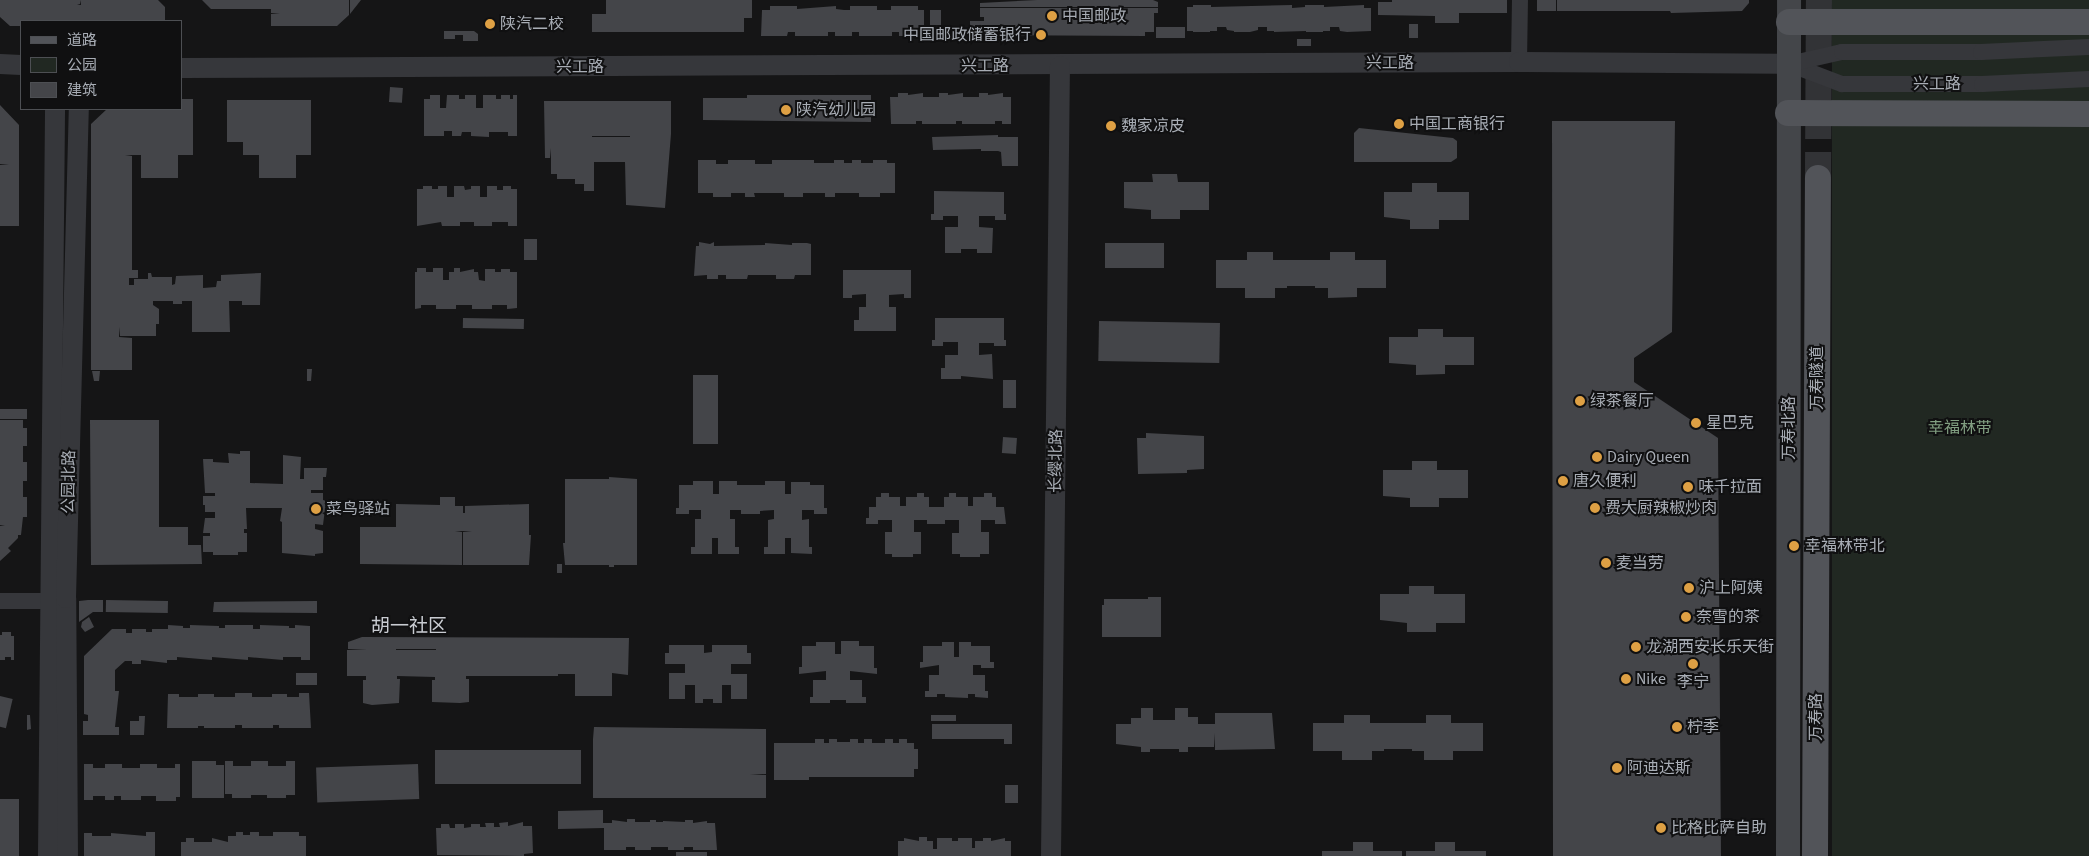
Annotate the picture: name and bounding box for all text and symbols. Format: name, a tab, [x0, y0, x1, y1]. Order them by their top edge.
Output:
place label: 中国邮政	[1062, 6, 1126, 26]
marker: 中国邮政	[1046, 10, 1058, 22]
place label: 陕汽二校	[500, 14, 564, 34]
marker: 陕汽二校	[484, 18, 496, 30]
legend	[20, 20, 182, 110]
place label: 中国邮政储蓄银行	[903, 25, 1031, 45]
marker: 中国邮政储蓄银行	[1035, 29, 1047, 41]
text: 道路	[67, 30, 97, 51]
street label: 兴工路	[1366, 53, 1414, 73]
text: 公园	[67, 55, 97, 76]
street label: 兴工路	[961, 56, 1009, 76]
street label: 兴工路	[556, 57, 604, 77]
street label: 兴工路	[1913, 74, 1961, 94]
text: 建筑	[67, 80, 97, 101]
place label: 陕汽幼儿园	[796, 100, 876, 120]
marker: 陕汽幼儿园	[780, 104, 792, 116]
place label: 中国工商银行	[1409, 114, 1505, 134]
place label: 魏家凉皮	[1121, 116, 1185, 136]
marker: 中国工商银行	[1393, 118, 1405, 130]
marker: 魏家凉皮	[1105, 120, 1117, 132]
street label: 万寿隧道	[1807, 346, 1827, 410]
place label: 绿茶餐厅	[1590, 391, 1654, 411]
marker: 绿茶餐厅	[1574, 395, 1586, 407]
street label: 万寿北路	[1779, 396, 1799, 460]
place label: 星巴克	[1706, 413, 1754, 433]
marker: 星巴克	[1690, 417, 1702, 429]
park label: 幸福林带	[1928, 418, 1992, 438]
street label: 长缨北路	[1046, 429, 1066, 493]
place label: Dairy Queen	[1607, 447, 1689, 467]
street label: 公园北路	[59, 450, 79, 514]
marker: Dairy Queen	[1591, 451, 1603, 463]
place label: 唐久便利	[1573, 471, 1637, 491]
marker: 唐久便利	[1557, 475, 1569, 487]
place label: 味千拉面	[1698, 477, 1762, 497]
marker: 味千拉面	[1682, 481, 1694, 493]
place label: 费大厨辣椒炒肉	[1605, 498, 1717, 518]
place label: 菜鸟驿站	[326, 499, 390, 519]
marker: 费大厨辣椒炒肉	[1589, 502, 1601, 514]
marker: 菜鸟驿站	[310, 503, 322, 515]
place label: 幸福林带北	[1805, 536, 1885, 556]
marker: 幸福林带北	[1787, 539, 1801, 553]
place label: 麦当劳	[1616, 553, 1664, 573]
marker: 麦当劳	[1600, 557, 1612, 569]
place label: 沪上阿姨	[1699, 578, 1763, 598]
marker: 沪上阿姨	[1683, 582, 1695, 594]
place label: 奈雪的茶	[1696, 607, 1760, 627]
marker: 奈雪的茶	[1680, 611, 1692, 623]
district label: 胡一社区	[371, 616, 447, 638]
place label: 龙湖西安长乐天街	[1646, 637, 1774, 657]
marker: 龙湖西安长乐天街	[1630, 641, 1642, 653]
marker: 李宁	[1687, 658, 1699, 670]
place label: Nike	[1636, 669, 1666, 689]
place label: 李宁	[1677, 672, 1709, 692]
marker: Nike	[1620, 673, 1632, 685]
street label: 万寿路	[1806, 693, 1826, 741]
place label: 柠季	[1687, 717, 1719, 737]
marker: 柠季	[1671, 721, 1683, 733]
place label: 阿迪达斯	[1627, 758, 1691, 778]
marker: 阿迪达斯	[1611, 762, 1623, 774]
place label: 比格比萨自助	[1671, 818, 1767, 838]
marker: 比格比萨自助	[1655, 822, 1667, 834]

